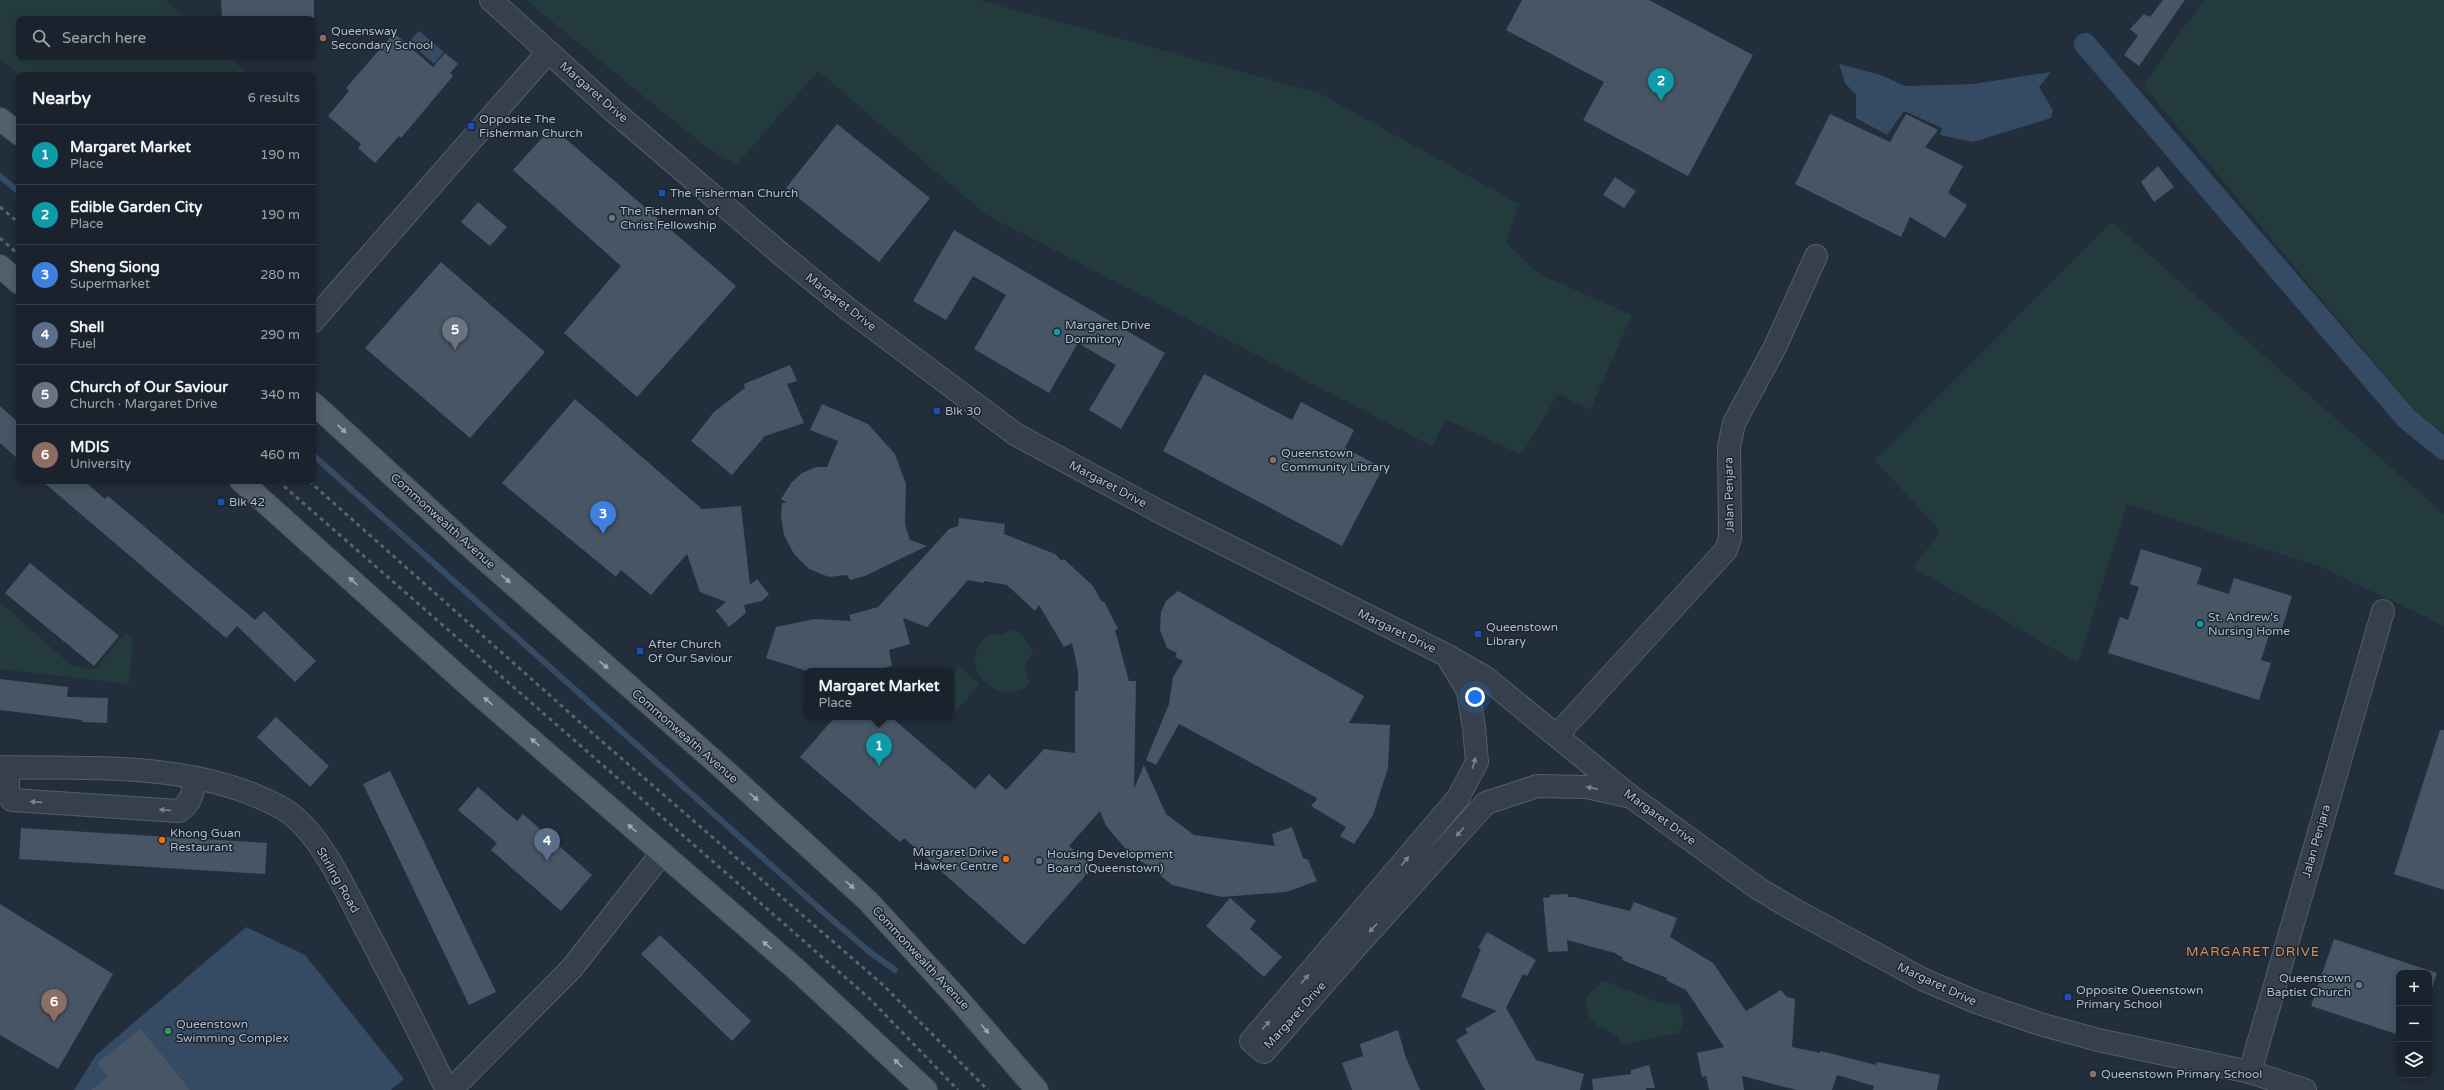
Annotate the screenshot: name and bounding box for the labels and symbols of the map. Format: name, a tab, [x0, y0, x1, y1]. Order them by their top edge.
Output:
place label: Queensway Secondary School	[331, 24, 433, 52]
marker: Queensway Secondary School	[318, 33, 328, 43]
street label: Margaret Drive	[557, 59, 631, 125]
pin: 2	[1648, 68, 1674, 101]
place label: Opposite The Fisherman Church	[479, 112, 583, 140]
marker: Opposite The Fisherman Church	[466, 121, 476, 131]
place label: The Fisherman Church	[670, 186, 798, 200]
marker: The Fisherman Church	[657, 188, 667, 198]
place label: The Fisherman of Christ Fellowship	[620, 204, 719, 232]
marker: The Fisherman of Christ Fellowship	[607, 213, 617, 223]
street label: Margaret Drive	[803, 270, 879, 334]
pin: 5	[442, 317, 468, 350]
place label: Margaret Drive Dormitory	[1065, 318, 1151, 346]
marker: Margaret Drive Dormitory	[1052, 327, 1062, 337]
place label: Blk 30	[945, 404, 981, 418]
marker: Blk 30	[932, 406, 942, 416]
one-way arrow	[337, 425, 347, 434]
place label: Queenstown Community Library	[1281, 446, 1391, 474]
marker: Queenstown Community Library	[1268, 455, 1278, 465]
street label: Jalan Penjara	[1721, 457, 1737, 533]
street label: Margaret Drive	[1067, 458, 1149, 510]
street label: Commonwealth Avenue	[388, 470, 498, 572]
place label: Blk 42	[229, 495, 265, 509]
marker: Blk 42	[216, 497, 226, 507]
pin: 3	[590, 501, 616, 534]
one-way arrow	[502, 574, 511, 583]
one-way arrow	[348, 577, 358, 586]
street label: Margaret Drive	[1355, 606, 1439, 656]
place label: St. Andrew's Nursing Home	[2208, 610, 2290, 638]
marker: St. Andrew's Nursing Home	[2195, 619, 2205, 629]
place label: Queenstown Library	[1486, 620, 1558, 648]
marker: Queenstown Library	[1473, 629, 1483, 639]
place label: After Church Of Our Saviour	[648, 637, 733, 665]
marker: After Church Of Our Saviour	[635, 646, 645, 656]
one-way arrow	[599, 660, 609, 669]
street label: Commonwealth Avenue	[629, 686, 741, 786]
your location	[1465, 687, 1485, 707]
one-way arrow	[482, 697, 493, 706]
pin: 1	[866, 733, 892, 766]
one-way arrow	[529, 737, 540, 746]
one-way arrow	[1471, 757, 1477, 769]
one-way arrow	[1586, 785, 1598, 791]
street label: Margaret Drive	[1621, 786, 1699, 848]
one-way arrow	[749, 793, 759, 802]
one-way arrow	[29, 799, 42, 805]
street label: Jalan Penjara	[2299, 803, 2333, 879]
one-way arrow	[159, 807, 171, 814]
one-way arrow	[627, 823, 637, 832]
place label: Khong Guan Restaurant	[170, 826, 241, 854]
one-way arrow	[1456, 827, 1465, 837]
pin: 4	[534, 828, 560, 861]
marker: Khong Guan Restaurant	[157, 835, 167, 845]
street label: Stirling Road	[314, 845, 362, 915]
place label: Margaret Drive Hawker Centre	[912, 845, 998, 873]
place label: Housing Development Board (Queenstown)	[1047, 847, 1174, 875]
marker: Margaret Drive Hawker Centre	[1001, 854, 1011, 864]
marker: Housing Development Board (Queenstown)	[1034, 856, 1044, 866]
one-way arrow	[1401, 856, 1410, 866]
one-way arrow	[845, 880, 855, 890]
street label: Commonwealth Avenue	[870, 904, 973, 1013]
one-way arrow	[1368, 923, 1378, 933]
one-way arrow	[762, 940, 772, 949]
district label: MARGARET DRIVE	[2186, 944, 2320, 960]
street label: Margaret Drive	[1895, 960, 1979, 1009]
place label: Queenstown Baptist Church	[2266, 971, 2351, 999]
one-way arrow	[1300, 975, 1309, 984]
street label: Margaret Drive	[1261, 978, 1329, 1051]
marker: Queenstown Baptist Church	[2354, 980, 2364, 990]
place label: Opposite Queenstown Primary School	[2076, 983, 2203, 1011]
pin: 6	[41, 989, 67, 1022]
marker: Opposite Queenstown Primary School	[2063, 992, 2073, 1002]
place label: Queenstown Swimming Complex	[176, 1017, 289, 1045]
one-way arrow	[1261, 1020, 1270, 1030]
one-way arrow	[980, 1024, 989, 1035]
marker: Queenstown Swimming Complex	[163, 1026, 173, 1036]
one-way arrow	[893, 1058, 903, 1068]
place label: Queenstown Primary School	[2101, 1067, 2262, 1081]
marker: Queenstown Primary School	[2088, 1069, 2098, 1079]

